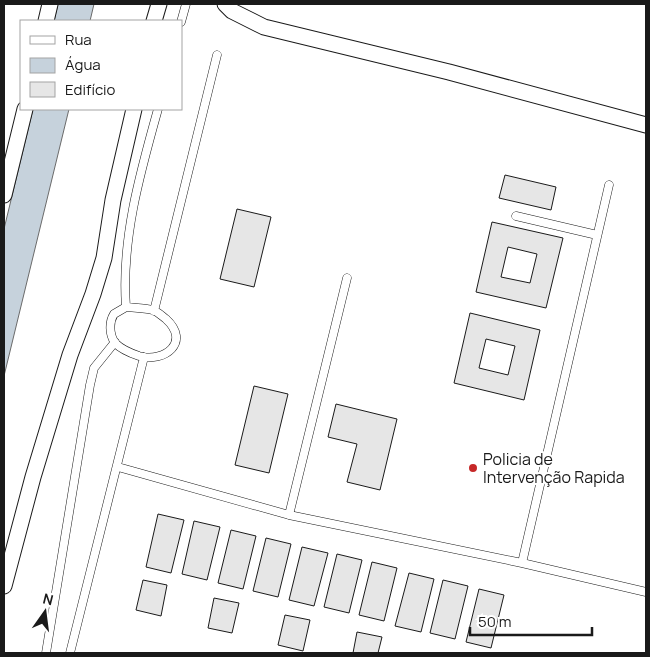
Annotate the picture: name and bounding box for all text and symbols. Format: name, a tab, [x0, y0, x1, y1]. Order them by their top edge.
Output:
legend	[20, 20, 182, 110]
text: Rua	[65, 29, 92, 50]
text: Água	[65, 54, 101, 75]
text: Edifício	[65, 79, 116, 100]
place label: Policia de Intervenção Rapida	[483, 448, 625, 488]
marker: Policia de Intervenção Rapida	[467, 462, 479, 474]
north arrow	[20, 587, 70, 637]
text: N	[41, 588, 55, 609]
scale bar	[470, 604, 592, 636]
text: 50 m	[478, 611, 512, 632]

